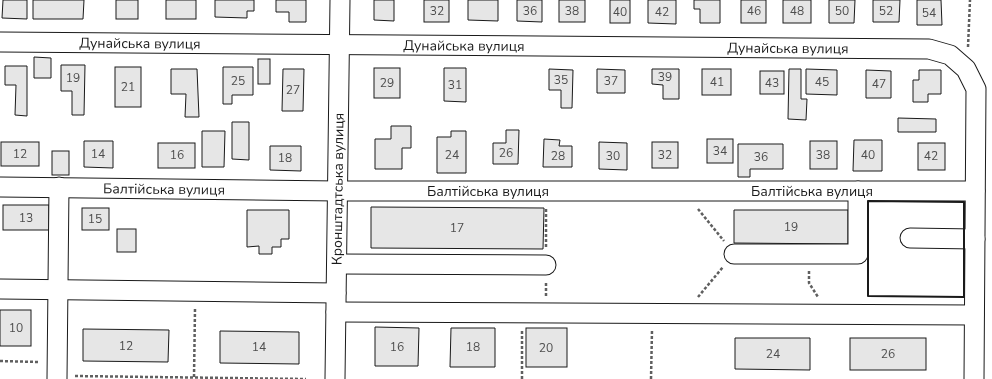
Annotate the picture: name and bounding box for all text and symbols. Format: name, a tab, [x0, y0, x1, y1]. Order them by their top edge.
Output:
house number: 32	[430, 3, 444, 19]
house number: 36	[523, 3, 537, 19]
house number: 38	[565, 3, 579, 19]
house number: 46	[747, 3, 761, 19]
house number: 48	[790, 3, 804, 19]
house number: 50	[835, 3, 849, 19]
house number: 52	[879, 3, 893, 19]
house number: 40	[613, 4, 627, 20]
house number: 42	[655, 4, 669, 20]
house number: 54	[922, 5, 936, 21]
street label: Дунайська вулиця	[79, 33, 201, 53]
street label: Дунайська вулиця	[403, 36, 525, 55]
street label: Дунайська вулиця	[727, 38, 849, 58]
house number: 39	[658, 69, 672, 85]
house number: 19	[66, 70, 80, 86]
house number: 35	[554, 72, 568, 88]
house number: 25	[231, 73, 245, 89]
house number: 37	[604, 73, 618, 89]
house number: 41	[710, 74, 724, 90]
house number: 45	[815, 74, 829, 90]
house number: 29	[380, 75, 394, 91]
house number: 43	[765, 75, 779, 91]
house number: 47	[872, 76, 886, 92]
house number: 31	[448, 77, 462, 93]
house number: 21	[121, 79, 135, 95]
house number: 27	[286, 82, 300, 98]
street label: Кронштадтська вулиця	[327, 113, 348, 265]
house number: 34	[713, 143, 727, 159]
house number: 26	[499, 145, 513, 161]
house number: 12	[13, 146, 27, 162]
house number: 14	[91, 146, 105, 162]
house number: 16	[170, 147, 184, 163]
house number: 24	[445, 147, 459, 163]
house number: 32	[658, 147, 672, 163]
house number: 38	[816, 147, 830, 163]
house number: 40	[861, 147, 875, 163]
house number: 28	[551, 148, 565, 164]
house number: 30	[606, 148, 620, 164]
house number: 42	[924, 148, 938, 164]
house number: 36	[754, 149, 768, 165]
house number: 18	[278, 150, 292, 166]
street label: Балтійська вулиця	[103, 179, 225, 199]
street label: Балтійська вулиця	[427, 182, 549, 201]
street label: Балтійська вулиця	[751, 182, 873, 201]
house number: 13	[19, 210, 33, 226]
house number: 15	[88, 211, 102, 227]
house number: 19	[784, 219, 798, 235]
house number: 17	[450, 220, 464, 236]
house number: 10	[9, 320, 23, 336]
house number: 12	[119, 338, 133, 354]
house number: 14	[252, 339, 266, 355]
house number: 16	[390, 339, 404, 355]
house number: 18	[466, 339, 480, 355]
house number: 20	[539, 340, 553, 356]
house number: 24	[766, 346, 780, 362]
house number: 26	[881, 346, 895, 362]

